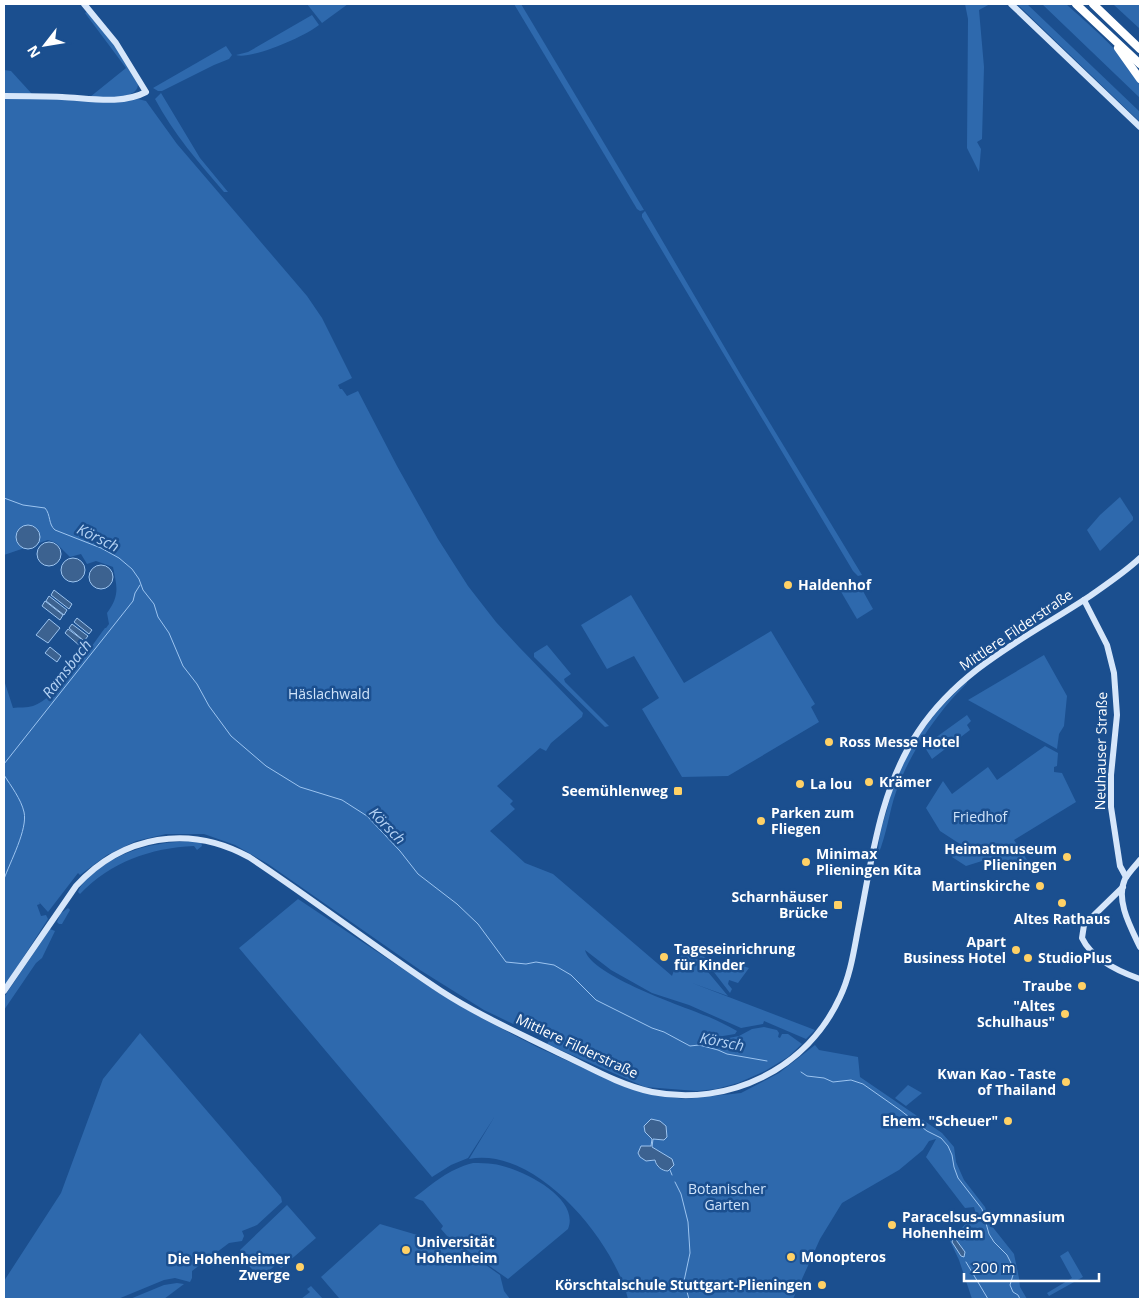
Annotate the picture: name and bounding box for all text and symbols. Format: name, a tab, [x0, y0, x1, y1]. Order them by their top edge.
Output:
north arrow	[20, 20, 70, 70]
text: N	[22, 42, 45, 62]
water label: Körsch	[74, 518, 123, 556]
place label: Haldenhof	[798, 575, 873, 594]
marker: Haldenhof	[782, 579, 794, 591]
street label: Mittlere Filderstraße	[955, 584, 1076, 675]
water label: Ramsbach	[37, 635, 95, 702]
park label: Häslachwald	[288, 684, 370, 703]
street label: Neuhauser Straße	[1090, 691, 1111, 810]
place label: Ross Messe Hotel	[839, 732, 960, 751]
marker: Ross Messe Hotel	[823, 736, 835, 748]
place label: Krämer	[879, 772, 932, 791]
place label: La lou	[810, 774, 852, 793]
marker: Krämer	[863, 776, 875, 788]
marker: La lou	[794, 778, 806, 790]
place label: Seemühlenweg	[562, 781, 668, 800]
marker: Seemühlenweg	[672, 785, 684, 797]
water label: Körsch	[365, 802, 410, 848]
place label: Parken zum Fliegen	[771, 803, 854, 838]
park label: Friedhof	[953, 807, 1009, 826]
marker: Parken zum Fliegen	[755, 815, 767, 827]
place label: Heimatmuseum Plieningen	[944, 839, 1057, 874]
place label: Minimax Plieningen Kita	[816, 844, 921, 879]
marker: Heimatmuseum Plieningen	[1061, 851, 1073, 863]
marker: Minimax Plieningen Kita	[800, 856, 812, 868]
place label: Martinskirche	[931, 876, 1030, 895]
marker: Martinskirche	[1034, 880, 1046, 892]
place label: Scharnhäuser Brücke	[731, 887, 829, 922]
marker: Altes Rathaus	[1056, 897, 1068, 909]
marker: Scharnhäuser Brücke	[832, 899, 844, 911]
place label: Altes Rathaus	[1014, 909, 1110, 928]
place label: Apart Business Hotel	[903, 932, 1006, 967]
place label: Tageseinrichrung für Kinder	[674, 939, 795, 974]
marker: Apart Business Hotel	[1010, 944, 1022, 956]
place label: StudioPlus	[1038, 948, 1112, 967]
marker: Tageseinrichrung für Kinder	[658, 951, 670, 963]
marker: StudioPlus	[1022, 952, 1034, 964]
place label: Traube	[1023, 976, 1072, 995]
marker: Traube	[1076, 980, 1088, 992]
place label: "Altes Schulhaus"	[977, 996, 1055, 1031]
marker: "Altes Schulhaus"	[1059, 1008, 1071, 1020]
street label: Mittlere Filderstraße	[513, 1009, 642, 1082]
water label: Körsch	[698, 1027, 746, 1055]
place label: Kwan Kao - Taste of Thailand	[937, 1064, 1056, 1099]
marker: Kwan Kao - Taste of Thailand	[1060, 1076, 1072, 1088]
place label: Ehem. "Scheuer"	[882, 1111, 998, 1130]
marker: Ehem. "Scheuer"	[1002, 1115, 1014, 1127]
park label: Botanischer Garten	[688, 1179, 766, 1214]
place label: Paracelsus-Gymnasium Hohenheim	[902, 1207, 1065, 1242]
marker: Paracelsus-Gymnasium Hohenheim	[886, 1219, 898, 1231]
place label: Universität Hohenheim	[416, 1232, 498, 1267]
marker: Universität Hohenheim	[400, 1244, 412, 1256]
place label: Monopteros	[801, 1247, 886, 1266]
place label: Die Hohenheimer Zwerge	[167, 1249, 291, 1284]
scale bar	[964, 1250, 1099, 1282]
marker: Monopteros	[785, 1251, 797, 1263]
text: 200 m	[972, 1257, 1016, 1277]
marker: Die Hohenheimer Zwerge	[294, 1261, 306, 1273]
place label: Körschtalschule Stuttgart-Plieningen	[555, 1275, 812, 1294]
marker: Körschtalschule Stuttgart-Plieningen	[816, 1279, 828, 1291]

